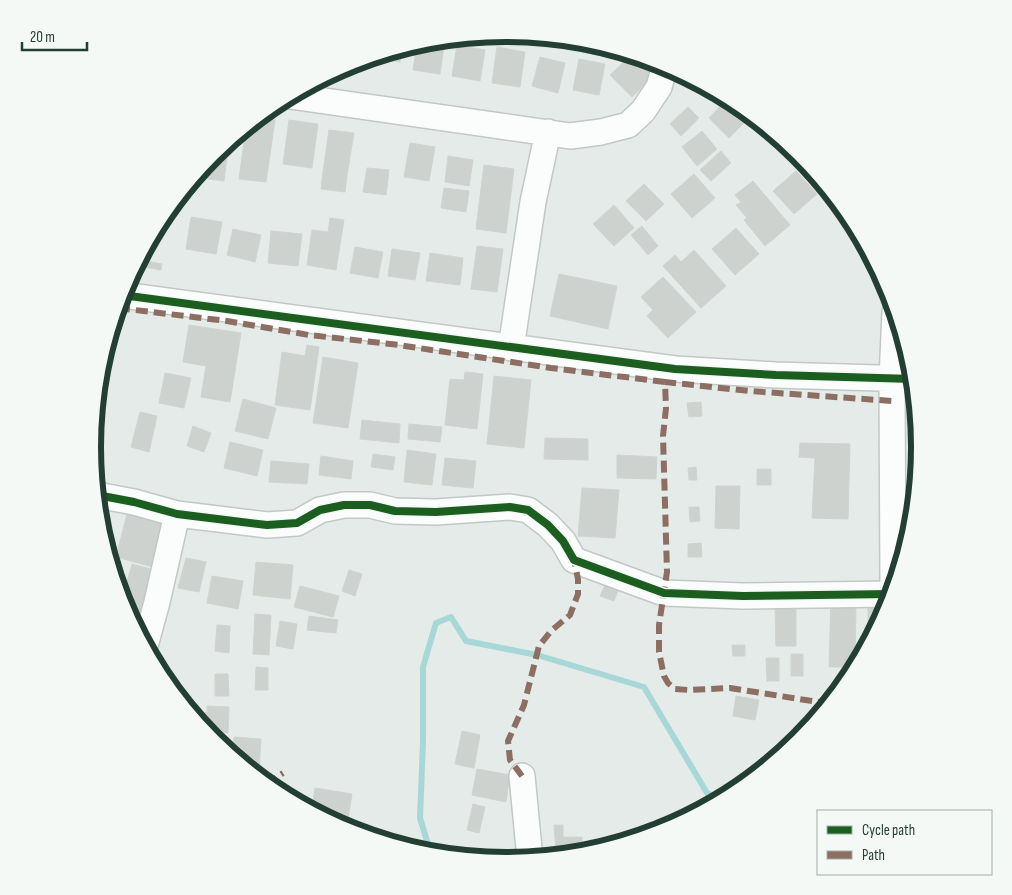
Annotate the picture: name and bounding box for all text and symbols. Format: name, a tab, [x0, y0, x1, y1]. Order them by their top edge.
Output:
scale bar	[22, 20, 88, 52]
text: 20 m	[30, 28, 55, 47]
legend	[817, 810, 992, 875]
text: Cycle path	[862, 821, 915, 840]
text: Path	[862, 846, 885, 865]

